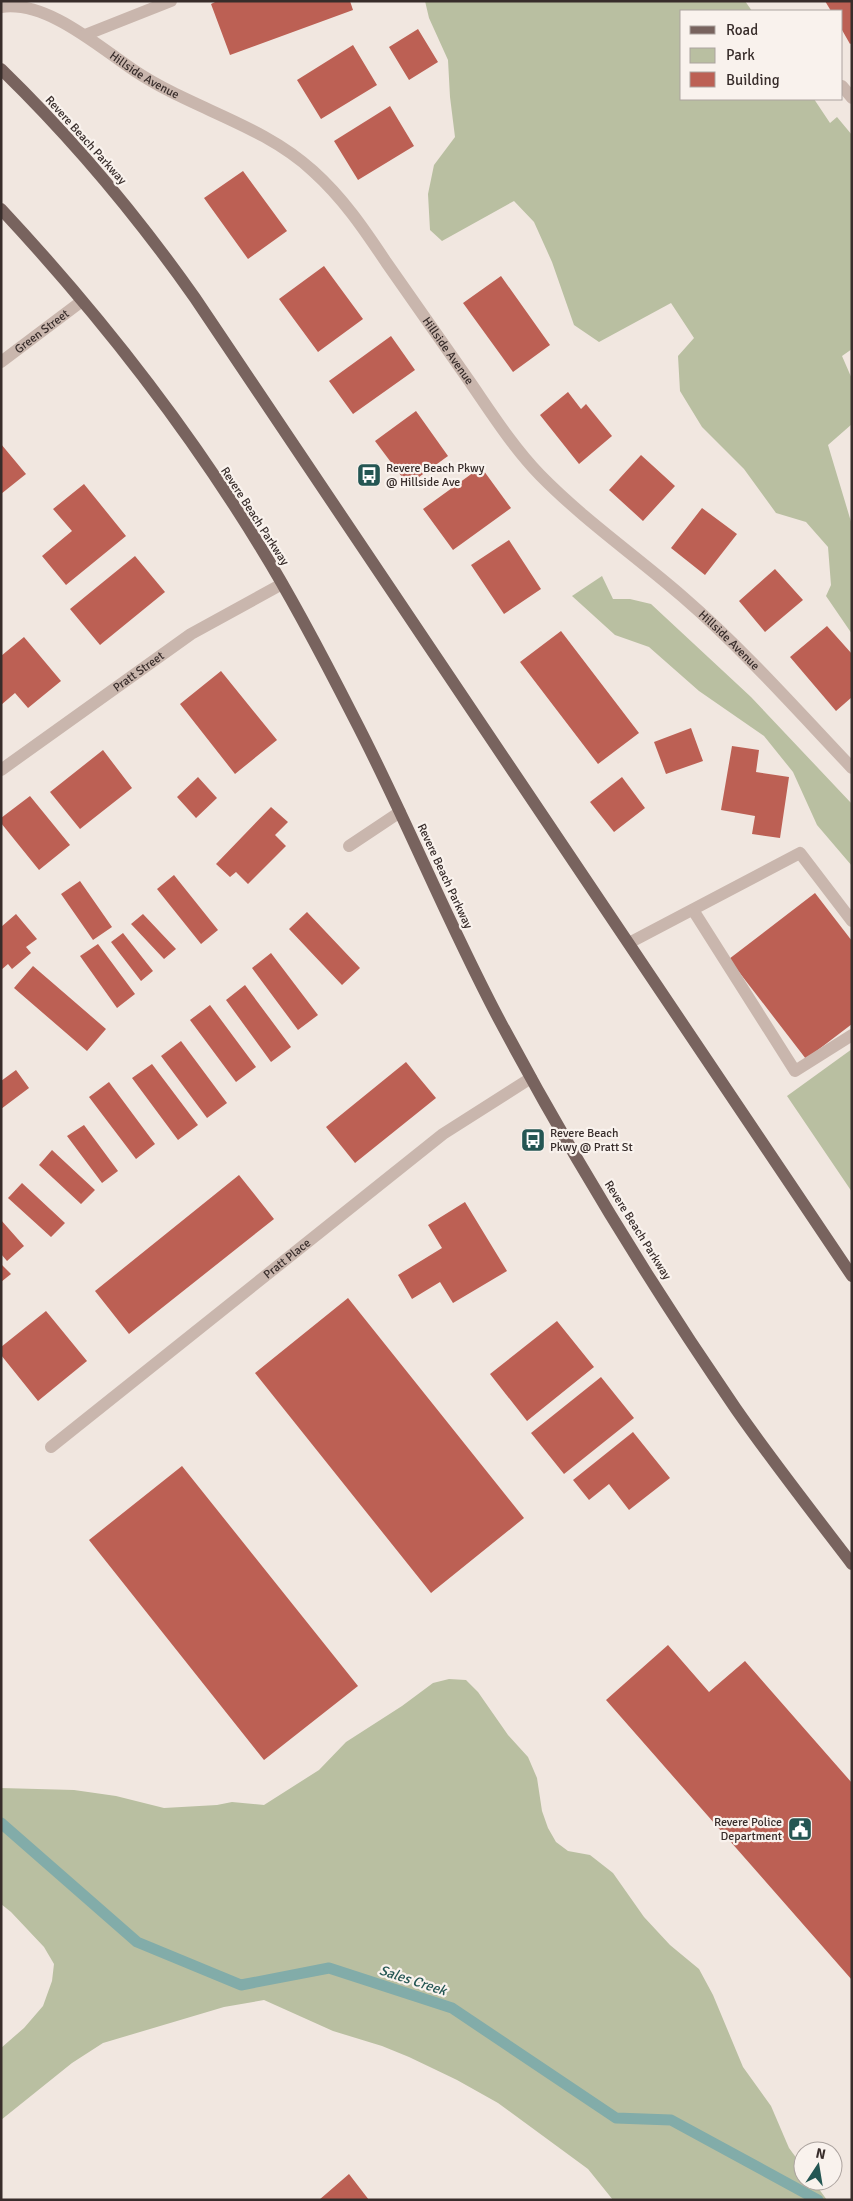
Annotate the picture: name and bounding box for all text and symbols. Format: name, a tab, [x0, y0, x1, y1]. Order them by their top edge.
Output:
legend	[680, 10, 843, 100]
text: Road	[726, 21, 758, 39]
text: Park	[726, 46, 755, 64]
street label: Hillside Avenue	[106, 48, 182, 103]
text: Building	[726, 71, 780, 89]
street label: Revere Beach Parkway	[42, 93, 130, 188]
street label: Green Street	[12, 306, 72, 357]
street label: Hillside Avenue	[419, 314, 477, 388]
place label: Revere Beach Pkwy @ Hillside Ave	[386, 461, 485, 490]
bus stop icon: Revere Beach Pkwy @ Hillside Ave	[356, 462, 382, 488]
street label: Revere Beach Parkway	[217, 464, 292, 569]
street label: Hillside Avenue	[695, 607, 763, 674]
street label: Pratt Street	[110, 649, 167, 695]
street label: Revere Beach Parkway	[414, 821, 476, 932]
place label: Revere Beach Pkwy @ Pratt St	[550, 1126, 633, 1155]
bus stop icon: Revere Beach Pkwy @ Pratt St	[520, 1127, 546, 1153]
street label: Revere Beach Parkway	[601, 1178, 674, 1283]
street label: Pratt Place	[261, 1236, 314, 1282]
place label: Revere Police Department	[714, 1815, 782, 1844]
public building icon: Revere Police Department	[787, 1816, 813, 1842]
water label: Sales Creek	[377, 1962, 450, 2000]
north arrow	[793, 2141, 843, 2191]
text: N	[814, 2144, 827, 2163]

